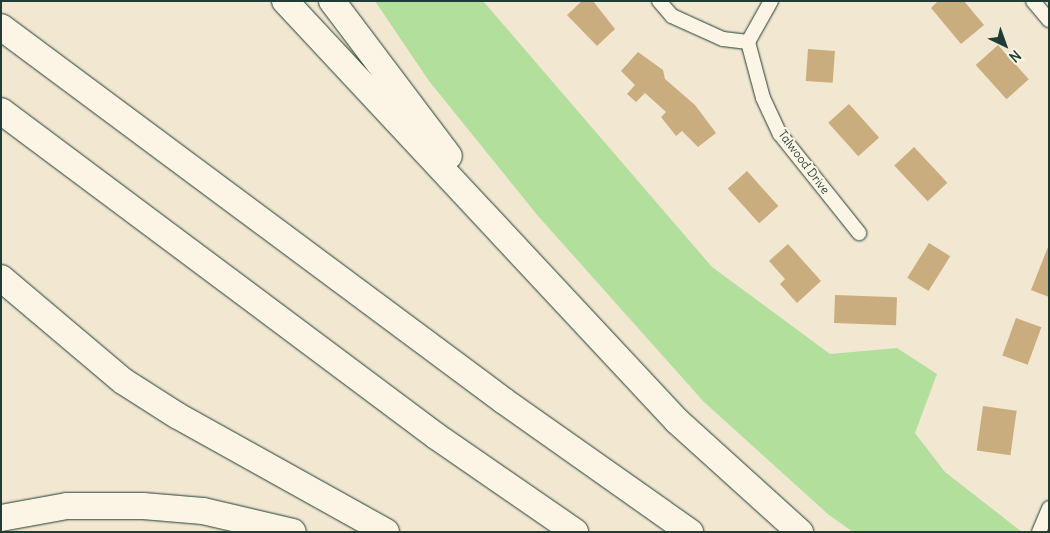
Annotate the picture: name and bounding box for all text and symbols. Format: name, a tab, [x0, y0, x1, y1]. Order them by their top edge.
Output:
north arrow	[980, 20, 1030, 70]
text: N	[1005, 46, 1025, 66]
street label: Talwood Drive	[775, 127, 833, 197]

